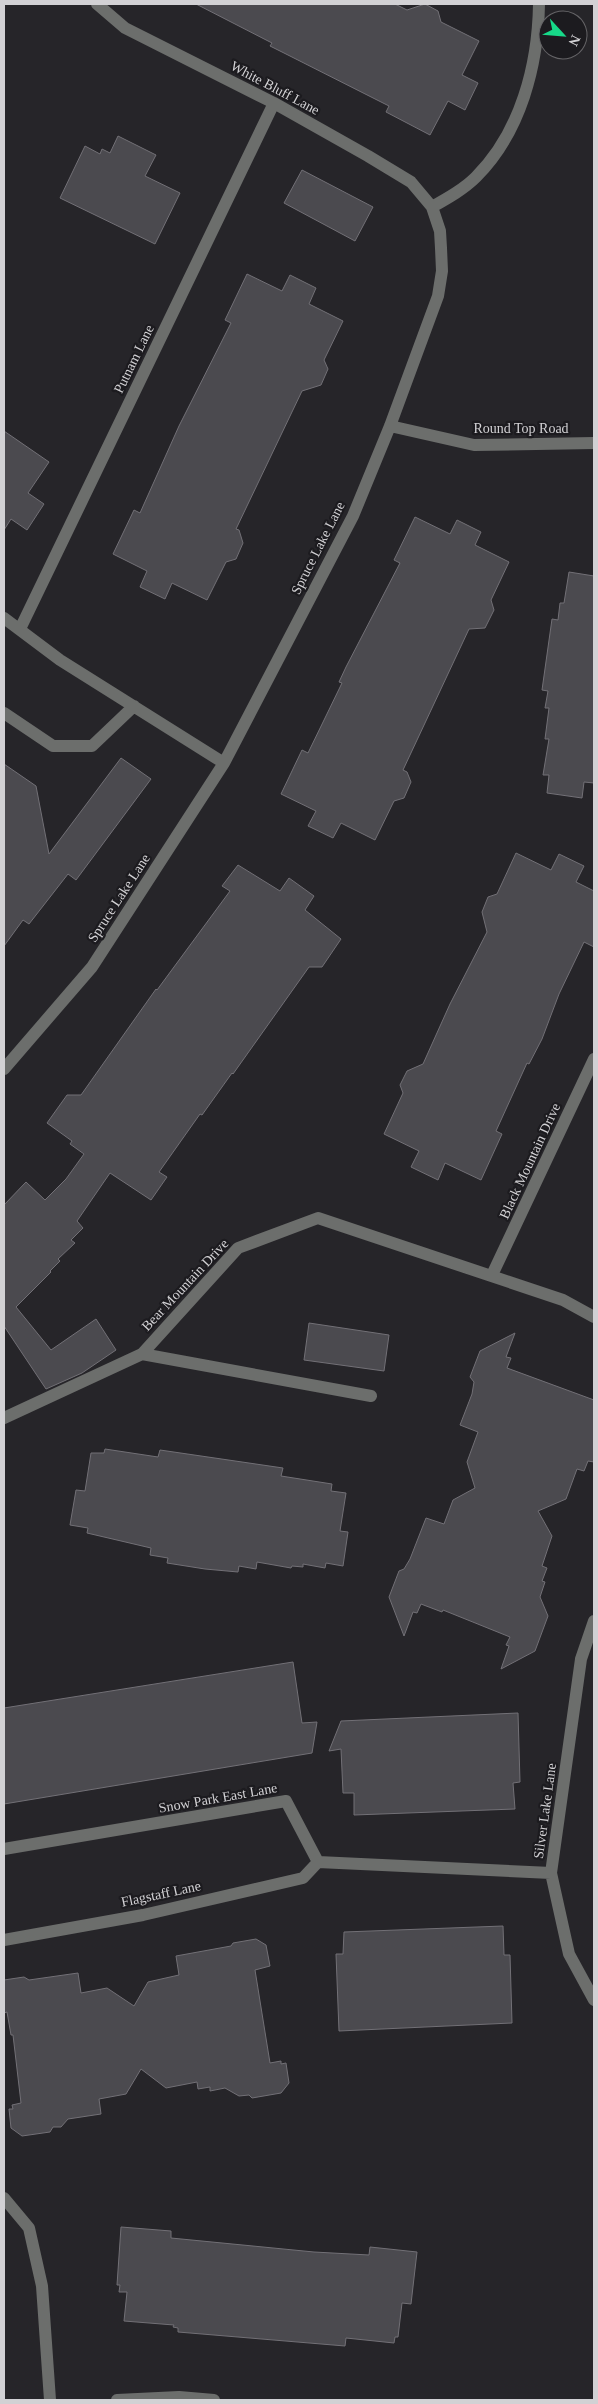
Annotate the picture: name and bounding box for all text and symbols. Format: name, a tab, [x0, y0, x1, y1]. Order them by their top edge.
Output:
north arrow	[538, 10, 588, 60]
text: N	[565, 33, 583, 48]
street label: White Bluff Lane	[228, 58, 322, 118]
street label: Putnam Lane	[111, 322, 157, 396]
street label: Round Top Road	[473, 421, 569, 436]
street label: Spruce Lake Lane	[288, 499, 348, 597]
street label: Spruce Lake Lane	[85, 851, 153, 945]
street label: Black Mountain Drive	[497, 1101, 563, 1221]
street label: Bear Mountain Drive	[139, 1236, 231, 1334]
street label: Silver Lake Lane	[531, 1762, 559, 1860]
street label: Snow Park East Lane	[158, 1780, 278, 1816]
street label: Flagstaff Lane	[120, 1878, 202, 1910]

